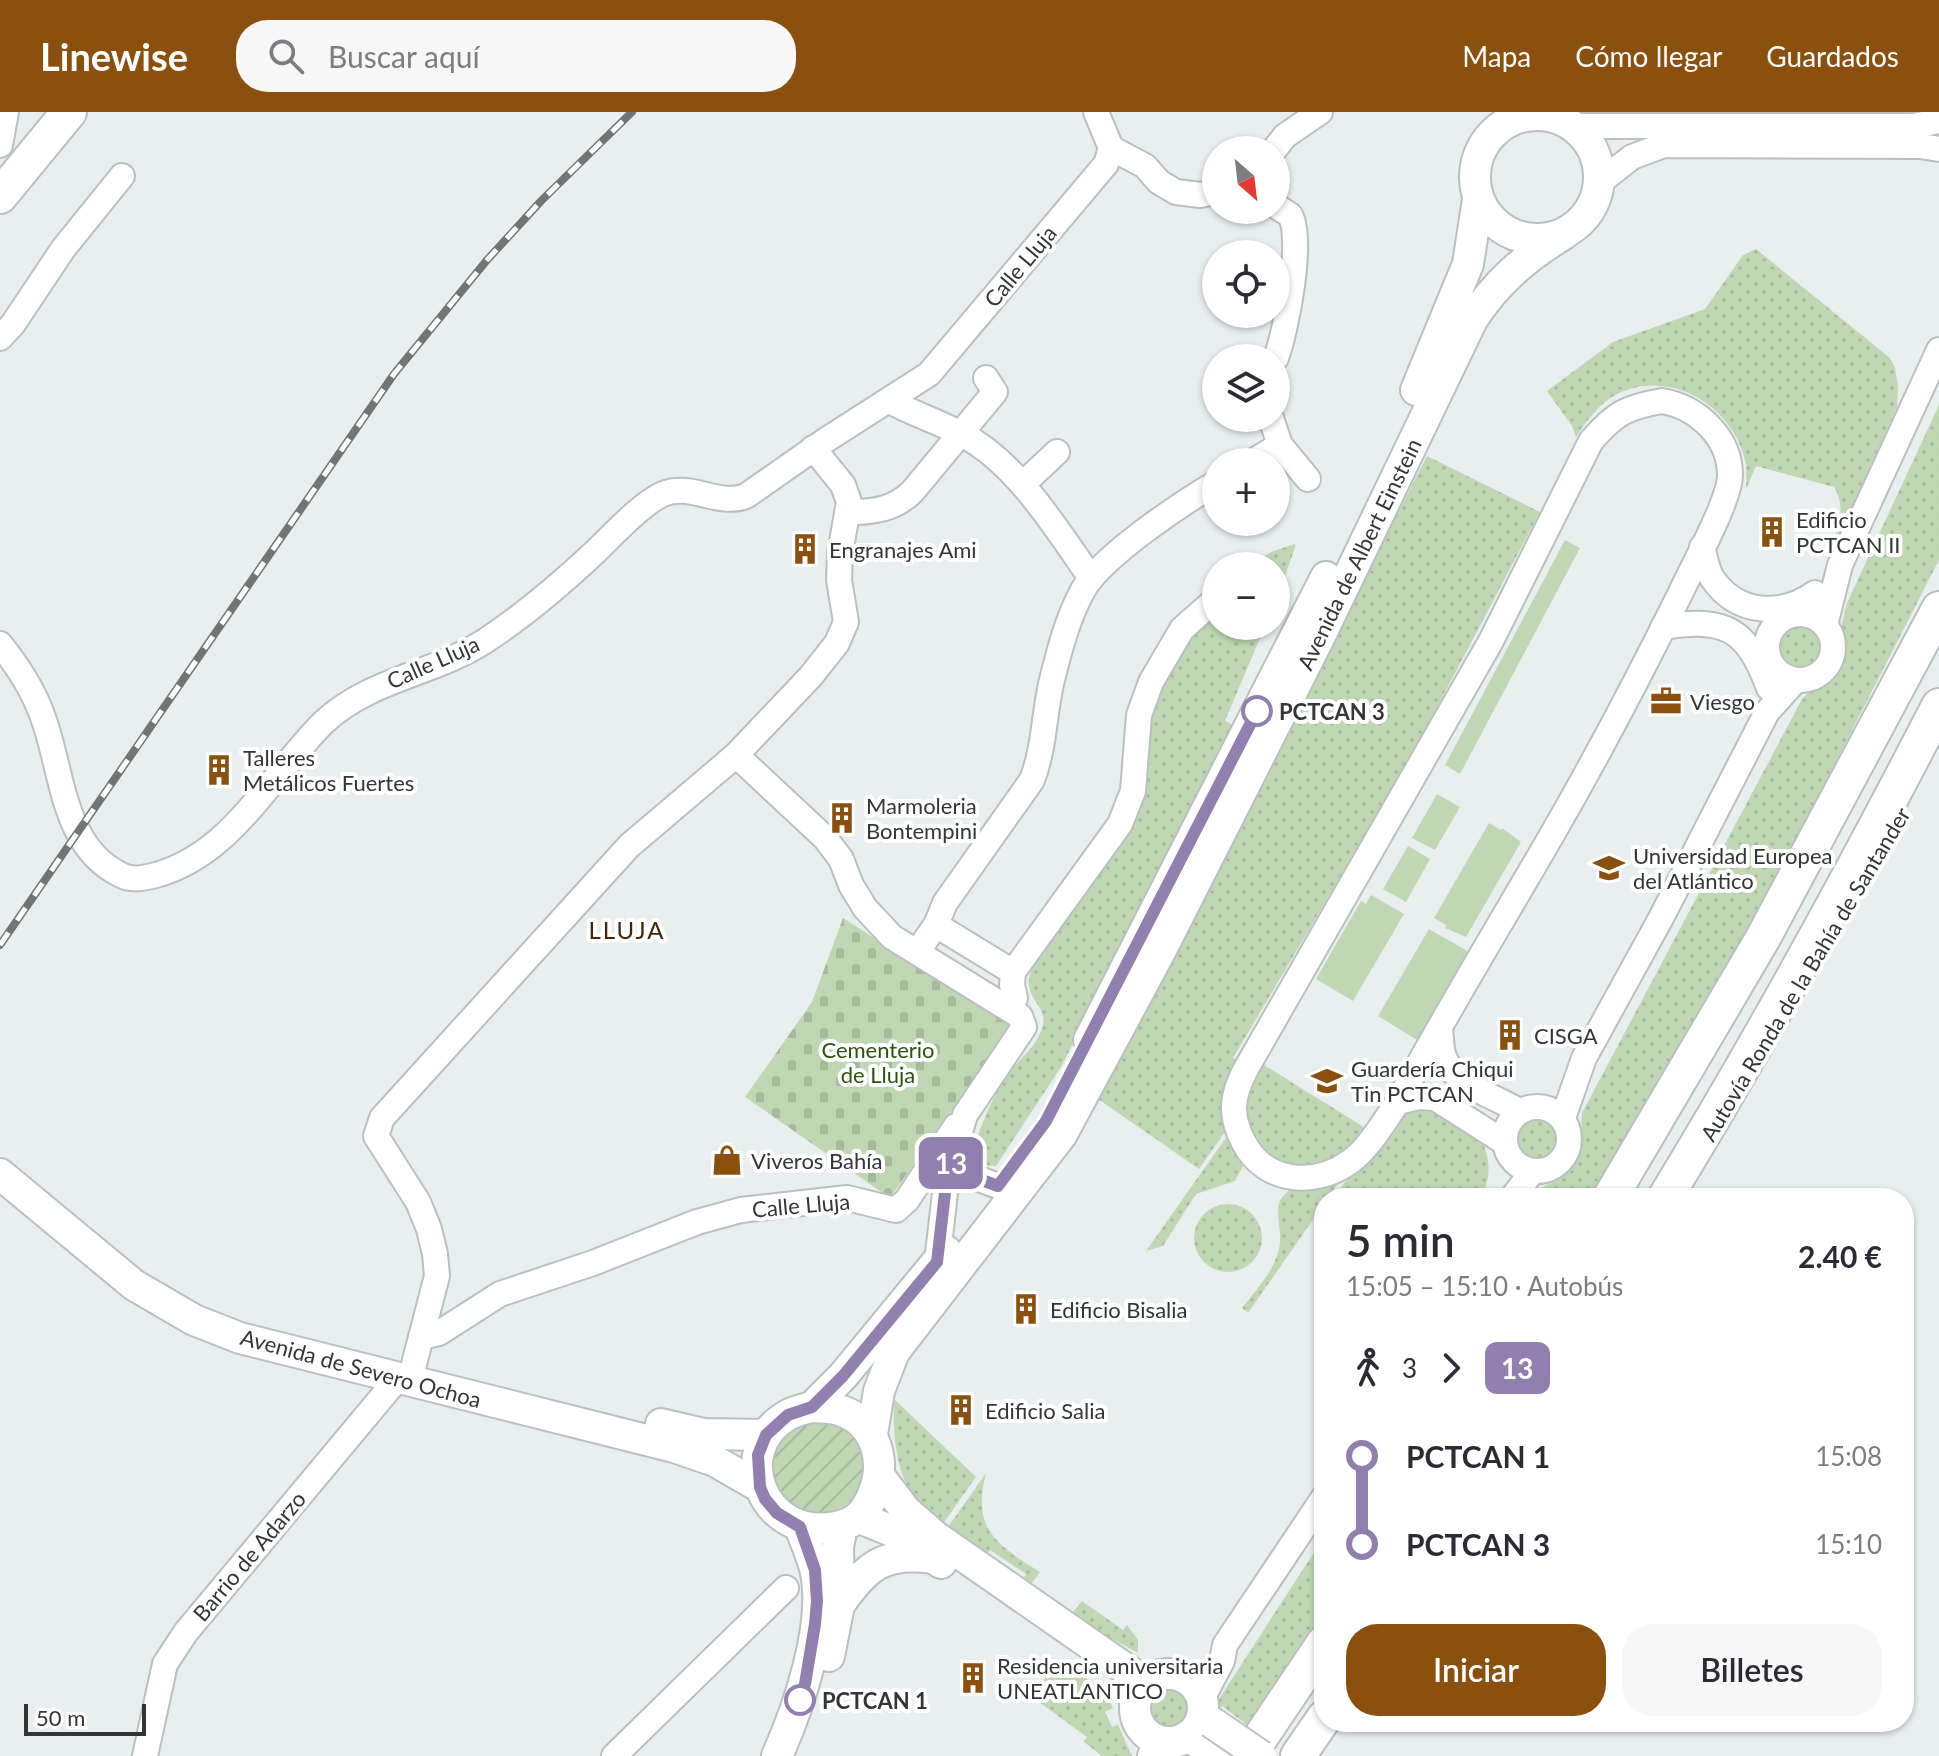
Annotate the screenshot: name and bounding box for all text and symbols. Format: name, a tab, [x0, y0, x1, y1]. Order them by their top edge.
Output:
search box	[236, 20, 796, 92]
text: Linewise	[40, 33, 188, 79]
icon: search	[264, 34, 308, 78]
text: Buscar aquí	[328, 38, 480, 74]
text: Mapa	[1462, 39, 1531, 73]
text: Cómo llegar	[1575, 39, 1722, 73]
text: Guardados	[1766, 39, 1899, 73]
north arrow	[1202, 136, 1290, 224]
map controls	[1202, 136, 1290, 640]
street label: Calle Lluja	[978, 220, 1062, 312]
button: locate	[1202, 240, 1290, 328]
button: layers	[1202, 344, 1290, 432]
street label: Avenida de Albert Einstein	[1291, 434, 1427, 674]
button: +	[1202, 448, 1290, 536]
place label: Edificio PCTCAN II	[1796, 506, 1901, 558]
building icon: Edificio PCTCAN II	[1755, 515, 1789, 549]
building icon: Engranajes Ami	[788, 532, 822, 566]
place label: Engranajes Ami	[829, 536, 977, 563]
button: −	[1202, 552, 1290, 640]
street label: Calle Lluja	[383, 630, 483, 694]
office icon: Viesgo	[1649, 684, 1683, 718]
place label: Viesgo	[1690, 688, 1755, 715]
marker: PCTCAN 3	[1242, 696, 1272, 726]
place label: PCTCAN 3	[1279, 698, 1385, 725]
place label: Talleres Metálicos Fuertes	[243, 744, 414, 796]
building icon: Talleres Metálicos Fuertes	[202, 753, 236, 787]
place label: Marmoleria Bontempini	[866, 792, 977, 844]
building icon: Marmoleria Bontempini	[825, 801, 859, 835]
street label: Autovía Ronda de la Bahía de Santander	[1694, 802, 1916, 1146]
place label: Universidad Europea del Atlántico	[1633, 842, 1832, 894]
school or university icon: Universidad Europea del Atlántico	[1592, 851, 1626, 885]
district label: LLUJA	[588, 915, 666, 944]
building icon: CISGA	[1493, 1018, 1527, 1052]
place label: CISGA	[1534, 1022, 1598, 1049]
park label: Cementerio de Lluja	[821, 1036, 935, 1088]
place label: Guardería Chiqui Tin PCTCAN	[1351, 1055, 1514, 1107]
school or university icon: Guardería Chiqui Tin PCTCAN	[1310, 1064, 1344, 1098]
line badge: 13	[915, 1137, 987, 1189]
shop icon: Viveros Bahía	[710, 1143, 744, 1177]
text: 13	[935, 1146, 967, 1180]
place label: Viveros Bahía	[751, 1147, 883, 1174]
street label: Calle Lluja	[751, 1187, 851, 1223]
text: 5 min	[1346, 1214, 1455, 1266]
text: 2.40 €	[1798, 1238, 1882, 1274]
text: 15:05 – 15:10 · Autobús	[1346, 1270, 1623, 1302]
building icon: Edificio Bisalia	[1009, 1292, 1043, 1326]
place label: Edificio Bisalia	[1050, 1296, 1187, 1323]
street label: Avenida de Severo Ochoa	[238, 1323, 484, 1413]
icon: walk	[1346, 1346, 1390, 1390]
icon: forward	[1429, 1346, 1473, 1390]
text: 13	[1501, 1351, 1534, 1385]
text: 3	[1402, 1352, 1417, 1384]
building icon: Edificio Salia	[944, 1393, 978, 1427]
place label: Edificio Salia	[985, 1397, 1105, 1424]
text: PCTCAN 1	[1406, 1438, 1550, 1474]
text: 15:08	[1815, 1440, 1882, 1472]
street label: Barrio de Adarzo	[187, 1486, 311, 1626]
text: PCTCAN 3	[1406, 1526, 1550, 1562]
text: 15:10	[1815, 1528, 1882, 1560]
button: Iniciar	[1346, 1624, 1606, 1716]
button: Billetes	[1622, 1624, 1882, 1716]
place label: Residencia universitaria UNEATLANTICO	[997, 1652, 1223, 1704]
building icon: Residencia universitaria UNEATLANTICO	[956, 1661, 990, 1695]
marker: PCTCAN 1	[785, 1685, 815, 1715]
place label: PCTCAN 1	[822, 1687, 928, 1714]
scale bar	[24, 1700, 146, 1736]
text: 50 m	[36, 1704, 85, 1731]

